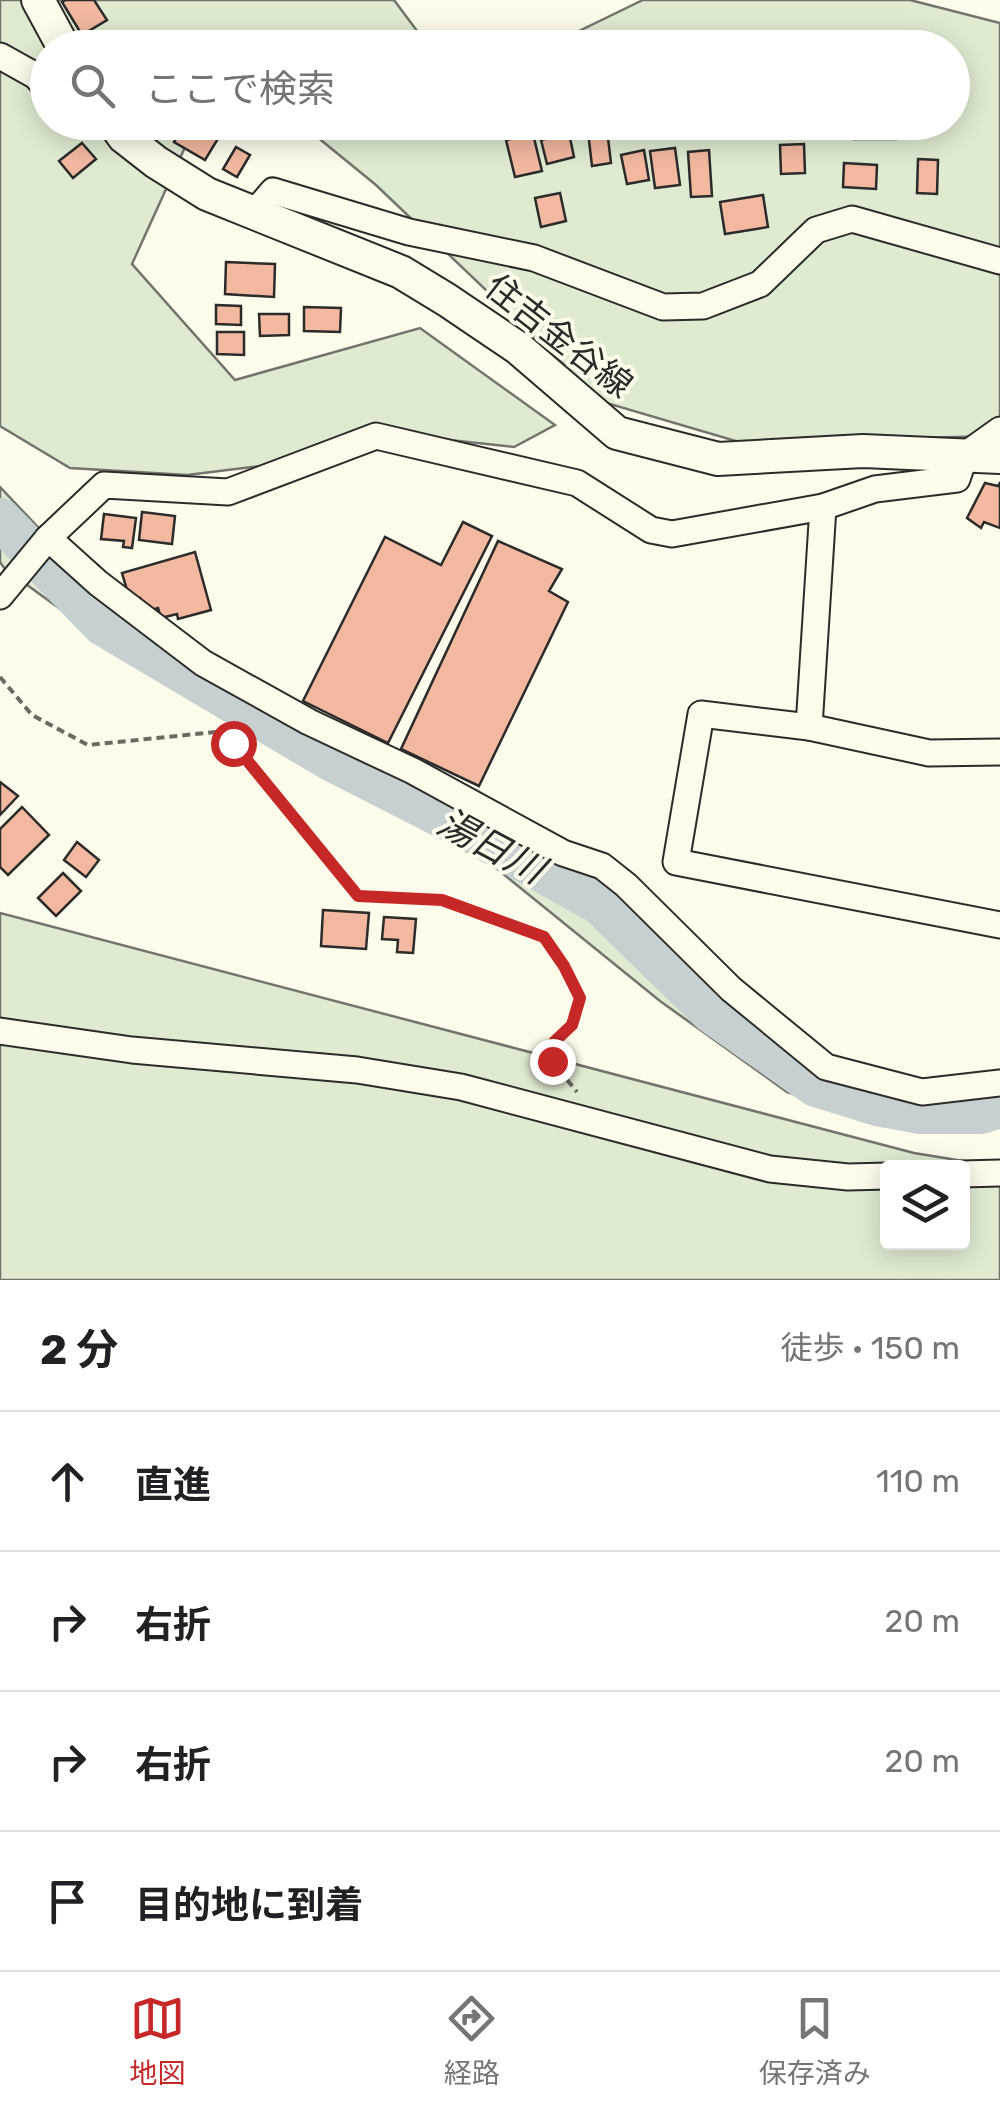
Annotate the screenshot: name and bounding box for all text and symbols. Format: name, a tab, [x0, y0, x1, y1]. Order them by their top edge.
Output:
search box	[30, 30, 970, 140]
icon: search	[65, 58, 120, 113]
text: ここで検索	[145, 66, 335, 112]
street label: 住吉金谷線	[477, 266, 641, 406]
route start	[211, 721, 257, 767]
water label: 湯日川	[430, 799, 556, 895]
route end	[530, 1039, 576, 1085]
map controls	[880, 1160, 970, 1250]
button: layers	[880, 1160, 970, 1250]
text: 2 分	[40, 1325, 118, 1375]
text: 徒歩 · 150 m	[780, 1329, 960, 1367]
icon: ahead	[40, 1454, 95, 1509]
text: 直進	[135, 1462, 211, 1508]
text: 110 m	[876, 1462, 960, 1500]
icon: right	[40, 1594, 95, 1649]
text: 右折	[135, 1602, 211, 1648]
text: 20 m	[885, 1602, 960, 1640]
icon: right	[40, 1734, 95, 1789]
text: 右折	[135, 1742, 211, 1788]
text: 20 m	[885, 1742, 960, 1780]
icon: arrive	[40, 1874, 95, 1929]
text: 目的地に到着	[135, 1882, 363, 1928]
tab: 地図	[129, 1991, 185, 2091]
tab: 経路	[444, 1991, 500, 2091]
tab: 保存済み	[759, 1991, 871, 2091]

